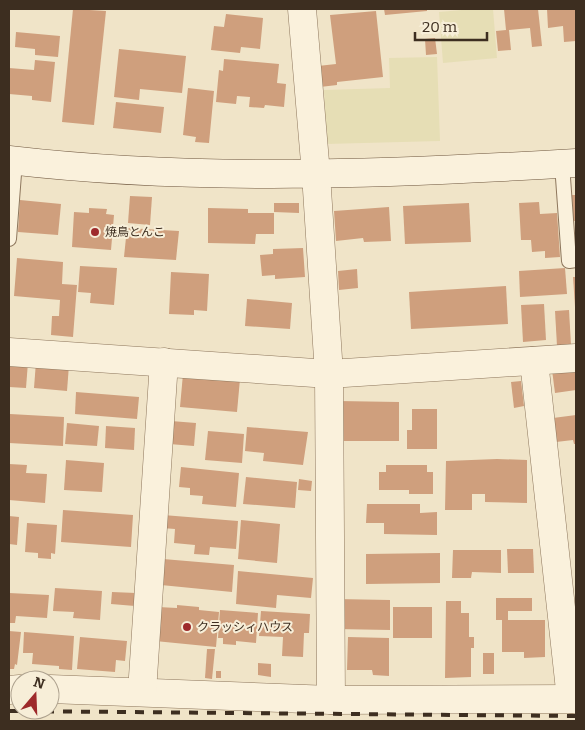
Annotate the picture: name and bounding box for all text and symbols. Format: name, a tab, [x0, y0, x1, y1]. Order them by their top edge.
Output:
scale bar	[415, 10, 488, 42]
text: 20 m	[422, 18, 458, 36]
place label: 焼鳥とんこ	[105, 225, 165, 239]
marker: 焼鳥とんこ	[89, 226, 101, 238]
place label: クラッシィハウス	[197, 620, 293, 634]
marker: クラッシィハウス	[181, 621, 193, 633]
north arrow	[10, 670, 60, 720]
text: N	[31, 673, 47, 693]

